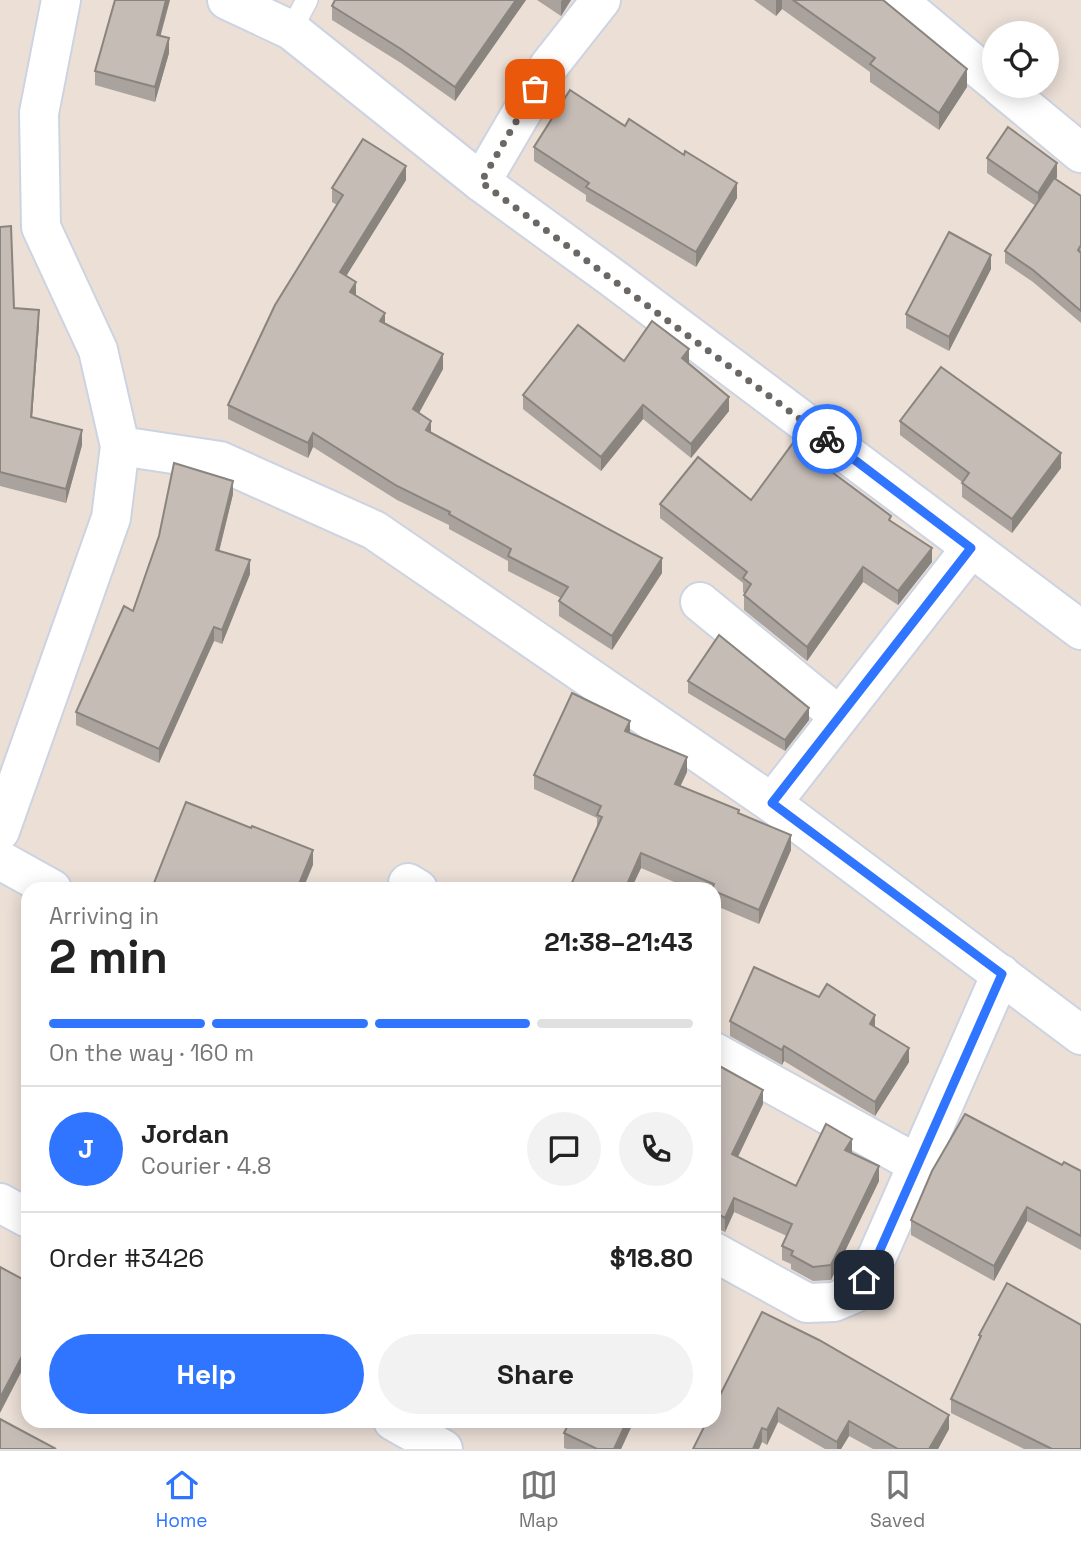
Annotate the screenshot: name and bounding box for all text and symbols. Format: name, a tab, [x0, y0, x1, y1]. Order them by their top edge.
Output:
map controls	[982, 21, 1059, 98]
button: locate	[982, 21, 1059, 98]
pin	[505, 59, 565, 119]
icon: bag	[516, 70, 554, 108]
courier	[792, 404, 862, 474]
icon: bike	[808, 420, 846, 458]
text: Arriving in	[49, 901, 159, 931]
text: 21:38–21:43	[544, 925, 693, 959]
text: 2 min	[49, 928, 168, 986]
text: On the way · 160 m	[49, 1038, 254, 1068]
button: chat	[527, 1112, 601, 1186]
button: phone	[619, 1112, 693, 1186]
text: Jordan	[141, 1117, 229, 1151]
text: J	[78, 1132, 94, 1166]
text: Courier · 4.8	[141, 1151, 271, 1181]
text: Order #3426	[49, 1241, 204, 1275]
text: $18.80	[610, 1241, 693, 1275]
pin	[834, 1250, 894, 1310]
icon: home	[845, 1261, 883, 1299]
button: Help	[49, 1334, 364, 1414]
button: Share	[378, 1334, 693, 1414]
tab: Home	[156, 1466, 207, 1533]
tab: Map	[519, 1466, 558, 1533]
tab: Saved	[870, 1466, 925, 1533]

